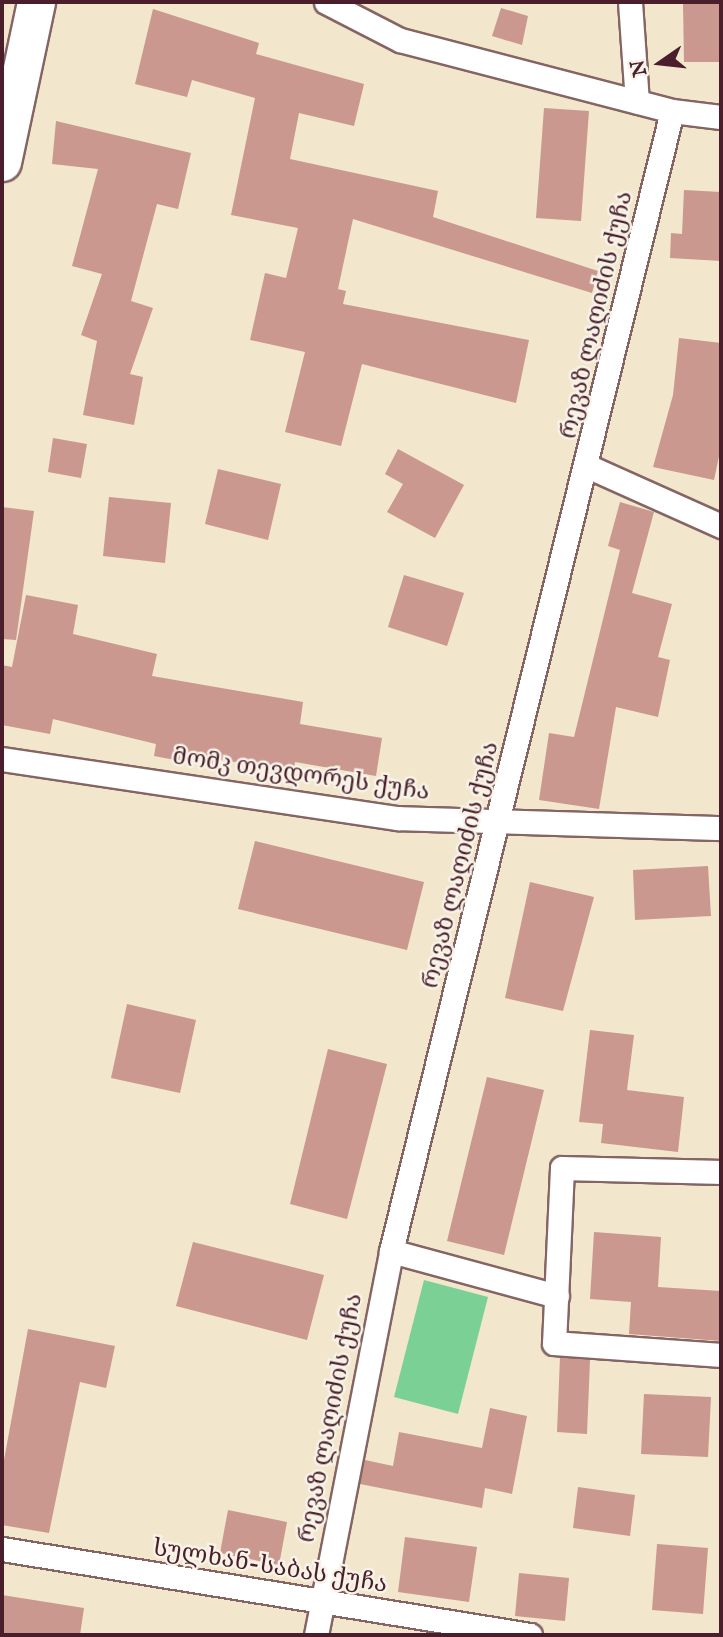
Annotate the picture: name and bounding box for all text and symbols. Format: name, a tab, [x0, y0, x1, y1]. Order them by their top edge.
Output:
north arrow	[625, 28, 695, 98]
text: N	[626, 57, 653, 79]
street label: რევაზ ლაღიძის ქუჩა	[554, 188, 640, 442]
street label: რევაზ ლაღიძის ქუჩა	[416, 739, 506, 991]
street label: მომკ თევდორეს ქუჩა	[171, 743, 431, 807]
street label: რევაზ ლაღიძის ქუჩა	[293, 1291, 369, 1545]
street label: სულხან-საბას ქუჩა	[151, 1534, 389, 1600]

